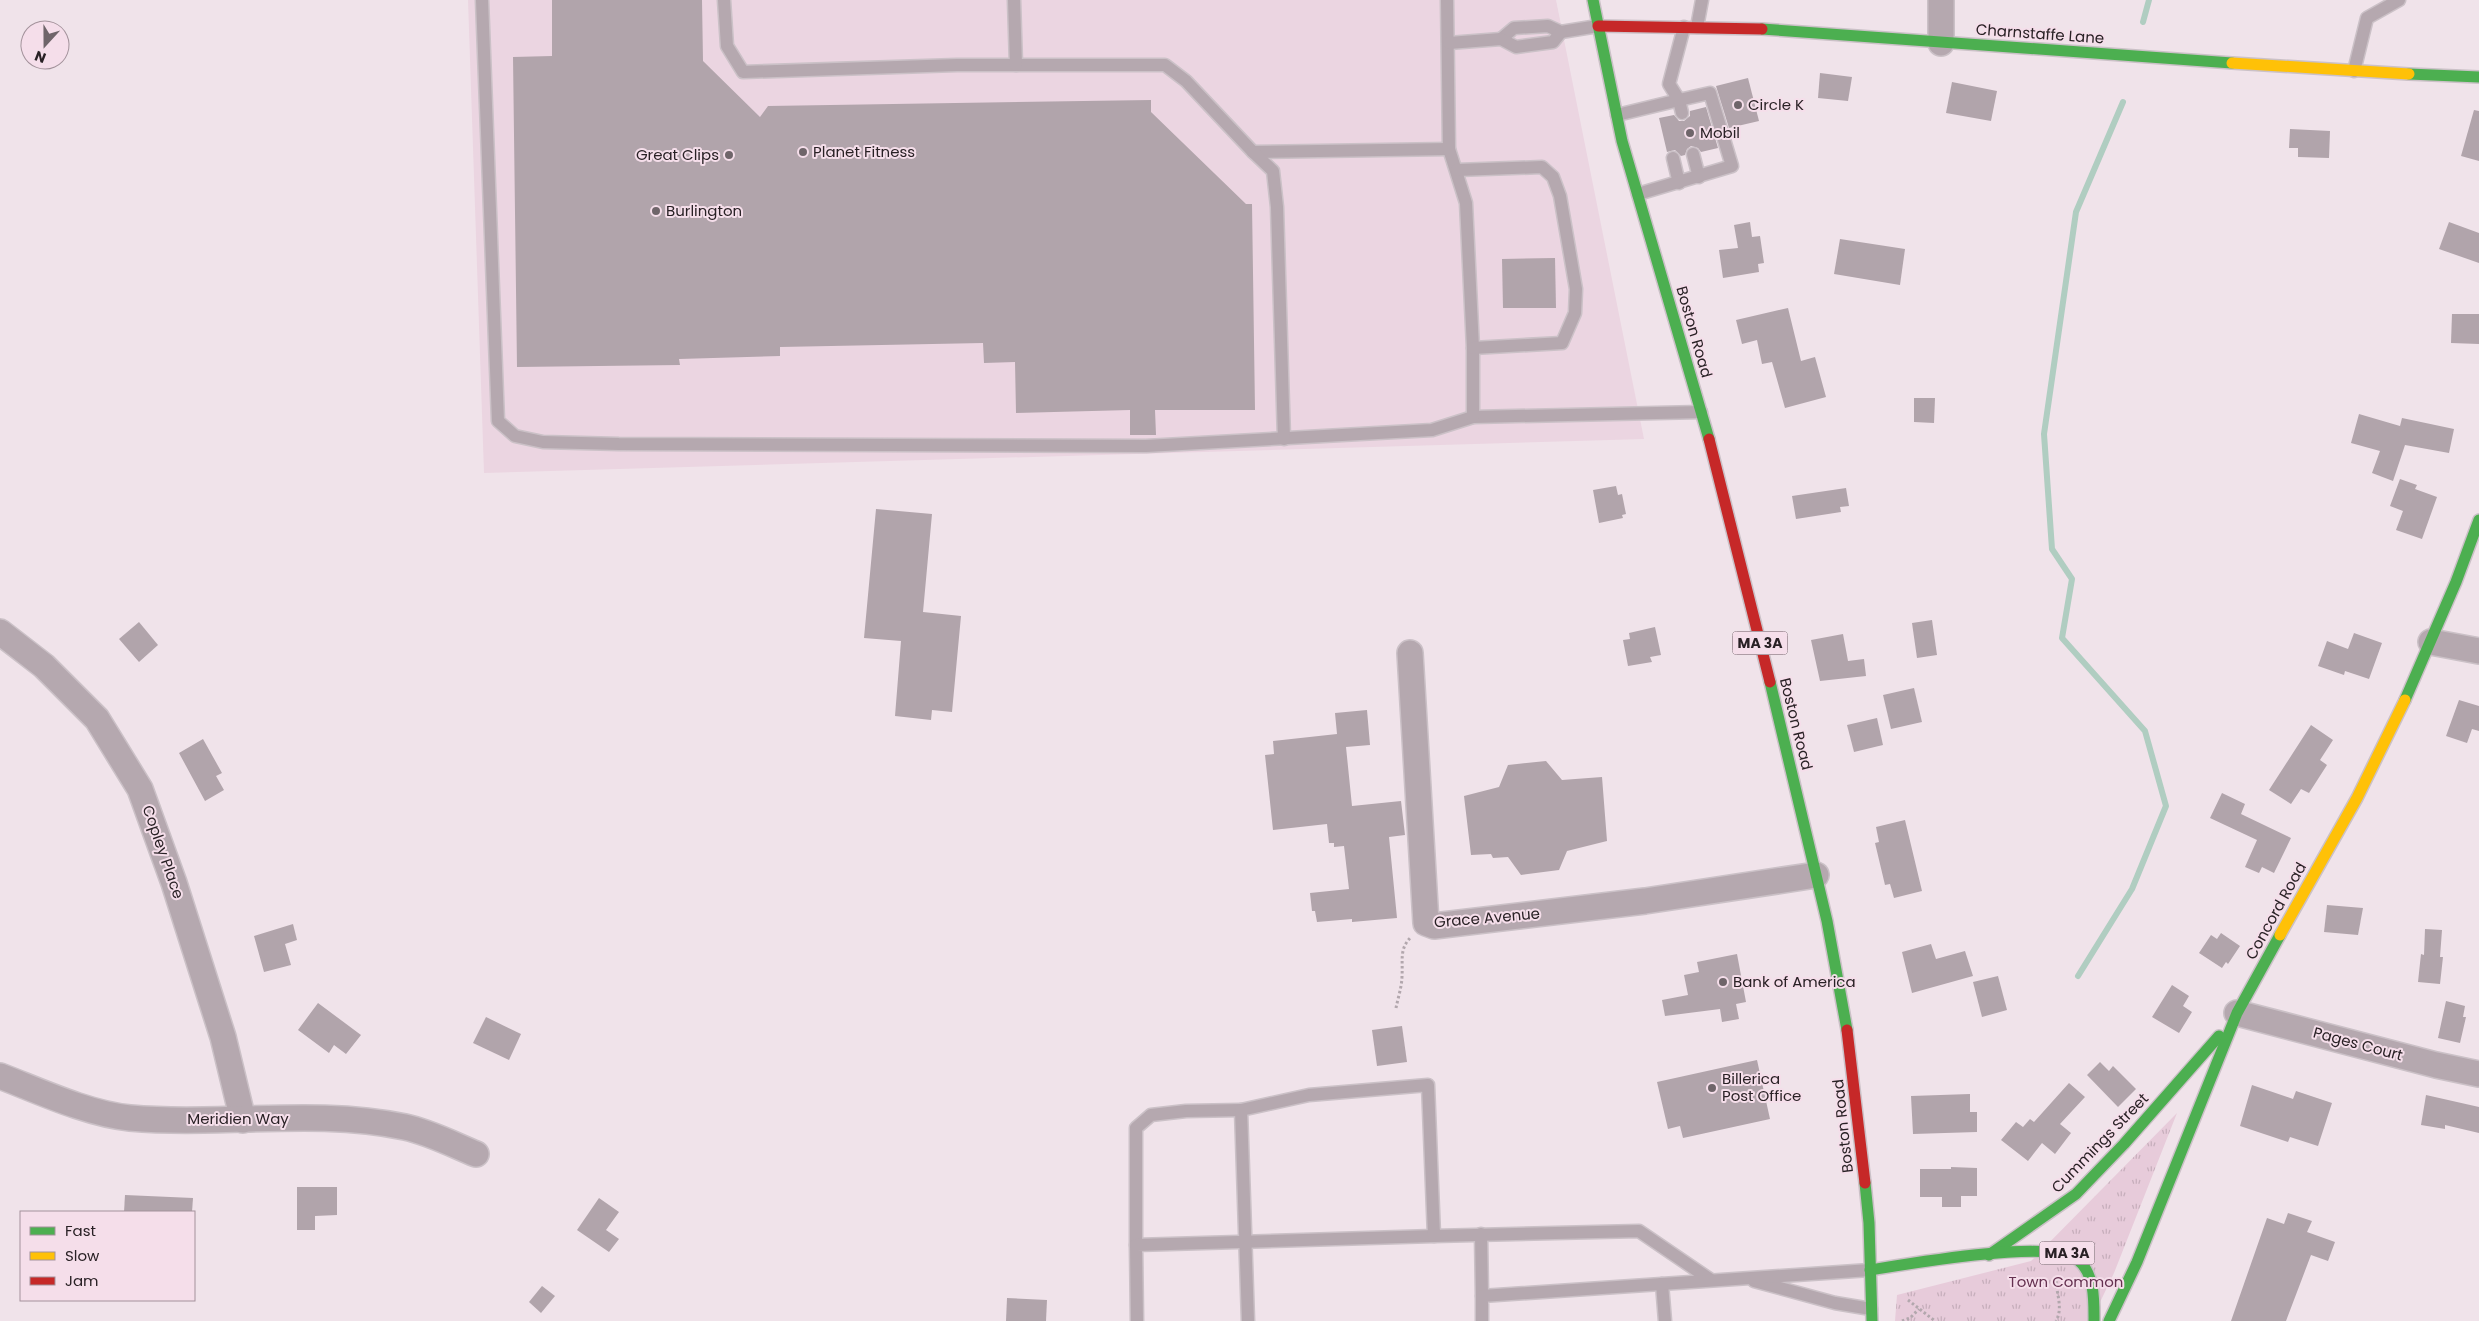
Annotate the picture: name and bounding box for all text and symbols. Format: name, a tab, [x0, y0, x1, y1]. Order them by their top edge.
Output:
street label: Charnstaffe Lane	[1975, 19, 2105, 48]
north arrow	[20, 20, 70, 70]
text: N	[32, 46, 49, 68]
place label: Circle K	[1748, 94, 1804, 115]
marker: Circle K	[1732, 99, 1744, 111]
place label: Mobil	[1700, 122, 1740, 143]
marker: Mobil	[1684, 127, 1696, 139]
place label: Planet Fitness	[813, 141, 915, 162]
place label: Great Clips	[636, 144, 719, 165]
marker: Planet Fitness	[797, 146, 809, 158]
marker: Great Clips	[723, 149, 735, 161]
place label: Burlington	[666, 200, 742, 221]
marker: Burlington	[650, 205, 662, 217]
street label: Boston Road	[1671, 284, 1718, 380]
road number: MA 3A	[1732, 632, 1788, 654]
street label: Boston Road	[1775, 676, 1818, 772]
street label: Copley Place	[138, 802, 189, 901]
street label: Concord Road	[2240, 858, 2311, 963]
street label: Grace Avenue	[1433, 902, 1541, 933]
place label: Bank of America	[1733, 971, 1856, 992]
marker: Bank of America	[1717, 976, 1729, 988]
street label: Pages Court	[2311, 1021, 2405, 1066]
place label: Billerica Post Office	[1722, 1068, 1801, 1106]
street label: Boston Road	[1827, 1078, 1858, 1174]
marker: Billerica Post Office	[1706, 1082, 1718, 1094]
street label: Cummings Street	[2046, 1088, 2153, 1197]
street label: Meridien Way	[187, 1108, 289, 1129]
legend	[20, 1211, 195, 1301]
text: Fast	[65, 1220, 96, 1241]
road number: MA 3A	[2040, 1242, 2094, 1264]
text: Slow	[65, 1245, 100, 1266]
text: Jam	[65, 1270, 99, 1291]
park label: Town Common	[2009, 1271, 2123, 1292]

